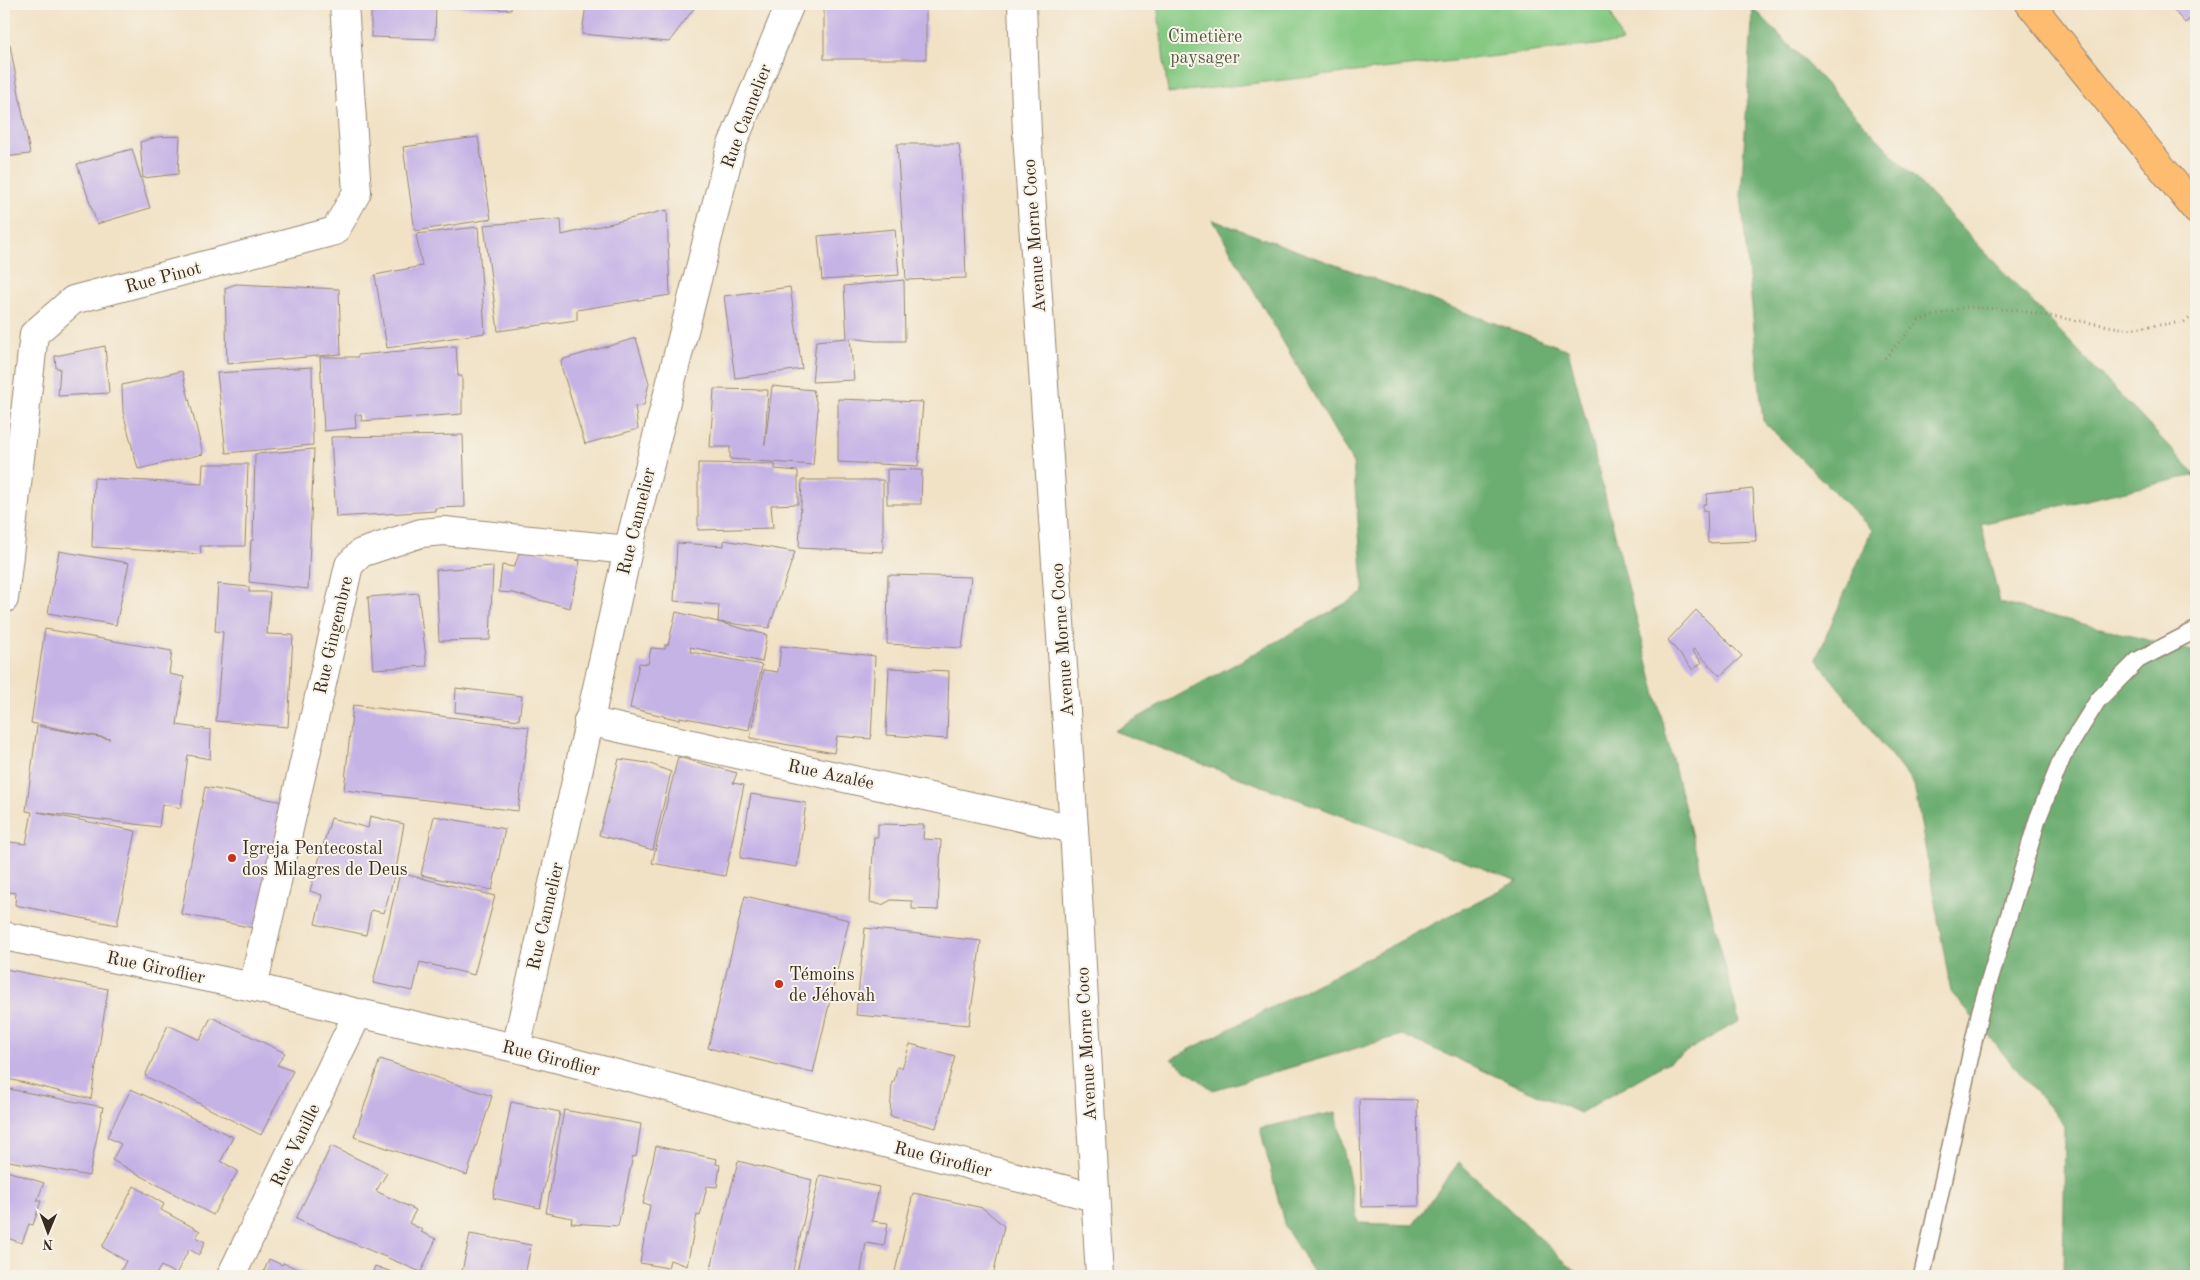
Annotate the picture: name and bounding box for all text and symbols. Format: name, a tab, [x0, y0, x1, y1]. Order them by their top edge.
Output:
park label: Cimetière paysager	[1168, 28, 1242, 67]
street label: Rue Cannelier	[719, 61, 775, 171]
street label: Avenue Morne Coco	[1021, 158, 1049, 314]
street label: Rue Pinot	[123, 259, 203, 297]
street label: Rue Cannelier	[615, 465, 659, 577]
street label: Avenue Morne Coco	[1049, 562, 1077, 718]
street label: Rue Gingembre	[312, 574, 356, 696]
street label: Rue Azalée	[786, 757, 876, 793]
place label: Igreja Pentecostal dos Milagres de Deus	[242, 840, 408, 879]
marker: Igreja Pentecostal dos Milagres de Deus	[226, 852, 238, 864]
street label: Rue Cannelier	[525, 860, 567, 972]
street label: Rue Giroflier	[105, 949, 207, 987]
place label: Témoins de Jéhovah	[789, 966, 876, 1005]
street label: Avenue Morne Coco	[1074, 966, 1100, 1122]
marker: Témoins de Jéhovah	[773, 978, 785, 990]
street label: Rue Giroflier	[500, 1038, 602, 1080]
street label: Rue Vanille	[268, 1101, 324, 1190]
street label: Rue Giroflier	[892, 1139, 994, 1181]
north arrow	[22, 1208, 72, 1258]
text: N	[42, 1237, 53, 1251]

